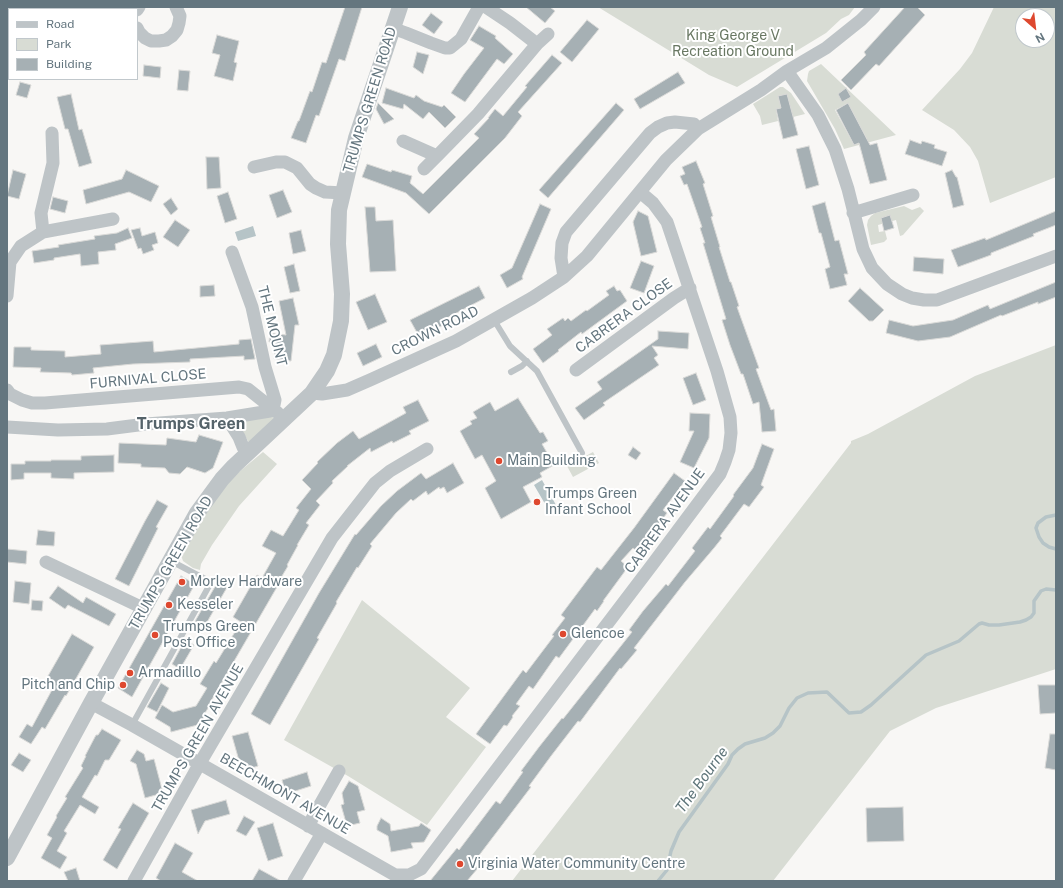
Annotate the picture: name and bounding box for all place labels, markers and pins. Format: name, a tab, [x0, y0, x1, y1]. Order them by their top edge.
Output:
place label: Main Building	[507, 453, 596, 469]
marker: Main Building	[494, 456, 504, 466]
place label: Trumps Green Infant School	[545, 486, 637, 518]
marker: Trumps Green Infant School	[532, 497, 542, 507]
place label: Morley Hardware	[190, 574, 302, 590]
marker: Morley Hardware	[177, 577, 187, 587]
place label: Kesseler	[177, 597, 233, 613]
marker: Kesseler	[164, 600, 174, 610]
place label: Trumps Green Post Office	[163, 619, 255, 652]
place label: Glencoe	[571, 626, 625, 642]
marker: Glencoe	[558, 629, 568, 639]
marker: Trumps Green Post Office	[150, 630, 160, 640]
place label: Armadillo	[138, 665, 201, 681]
marker: Armadillo	[125, 668, 135, 678]
place label: Pitch and Chip	[21, 677, 115, 693]
marker: Pitch and Chip	[118, 680, 128, 690]
place label: Virginia Water Community Centre	[468, 856, 685, 872]
marker: Virginia Water Community Centre	[455, 859, 465, 869]

